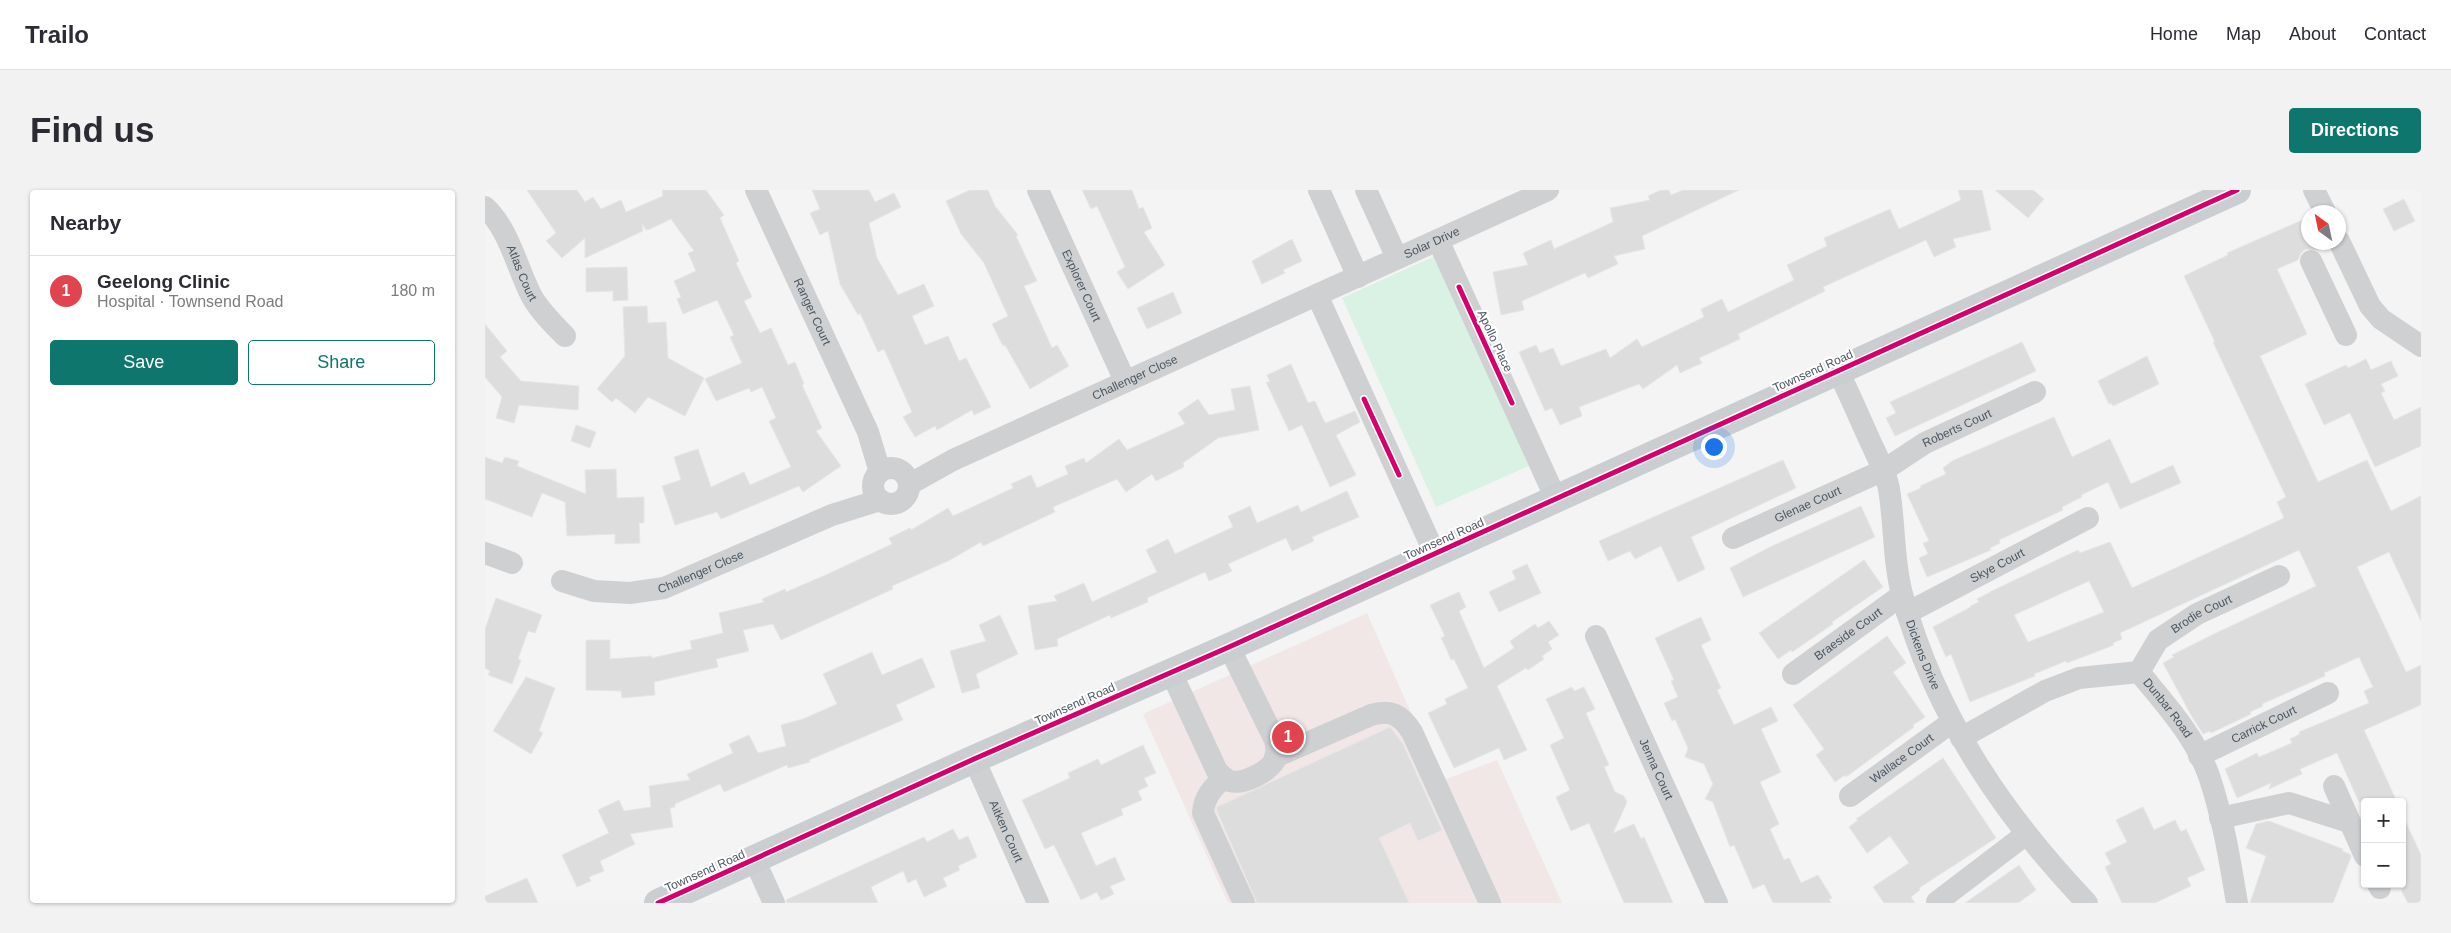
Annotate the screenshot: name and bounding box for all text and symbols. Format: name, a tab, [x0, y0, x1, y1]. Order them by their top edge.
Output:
text: Trailo	[25, 21, 89, 48]
text: Home	[2150, 24, 2198, 44]
text: Map	[2226, 24, 2261, 44]
text: About	[2289, 24, 2336, 44]
text: Contact	[2364, 24, 2426, 44]
button: Directions	[2289, 108, 2421, 153]
text: Find us	[30, 110, 154, 149]
north arrow	[2301, 205, 2346, 250]
text: Nearby	[50, 211, 121, 234]
street label: Solar Drive	[1402, 224, 1462, 261]
street label: Atlas Court	[504, 243, 540, 304]
street label: Explorer Court	[1059, 247, 1104, 324]
text: Geelong Clinic	[97, 271, 230, 292]
street label: Ranger Court	[791, 276, 834, 348]
text: 1	[62, 282, 70, 299]
text: 180 m	[391, 282, 435, 299]
text: Hospital · Townsend Road	[97, 293, 283, 310]
street label: Apollo Place	[1475, 308, 1516, 374]
button: Save	[50, 340, 238, 385]
button: Share	[248, 340, 435, 385]
street label: Townsend Road	[1771, 347, 1855, 395]
street label: Challenger Close	[1090, 352, 1180, 403]
street label: Roberts Court	[1920, 406, 1995, 450]
your location	[1701, 434, 1727, 460]
street label: Glenae Court	[1772, 483, 1844, 525]
street label: Townsend Road	[1402, 515, 1486, 563]
street label: Skye Court	[1968, 545, 2027, 586]
street label: Challenger Close	[657, 547, 746, 596]
street label: Brodie Court	[2168, 592, 2235, 636]
street label: Braeside Court	[1811, 605, 1885, 663]
street label: Dickens Drive	[1903, 618, 1943, 692]
street label: Dunbar Road	[2140, 675, 2195, 740]
street label: Townsend Road	[1033, 680, 1117, 728]
street label: Carrick Court	[2229, 702, 2299, 746]
pin: 1	[1272, 718, 1304, 756]
street label: Wallace Court	[1867, 730, 1937, 786]
street label: Jenna Court	[1636, 736, 1676, 802]
street label: Aitken Court	[986, 798, 1026, 865]
map controls	[2361, 798, 2406, 888]
button: +	[2361, 798, 2406, 843]
button: −	[2361, 843, 2406, 888]
street label: Townsend Road	[663, 847, 747, 895]

